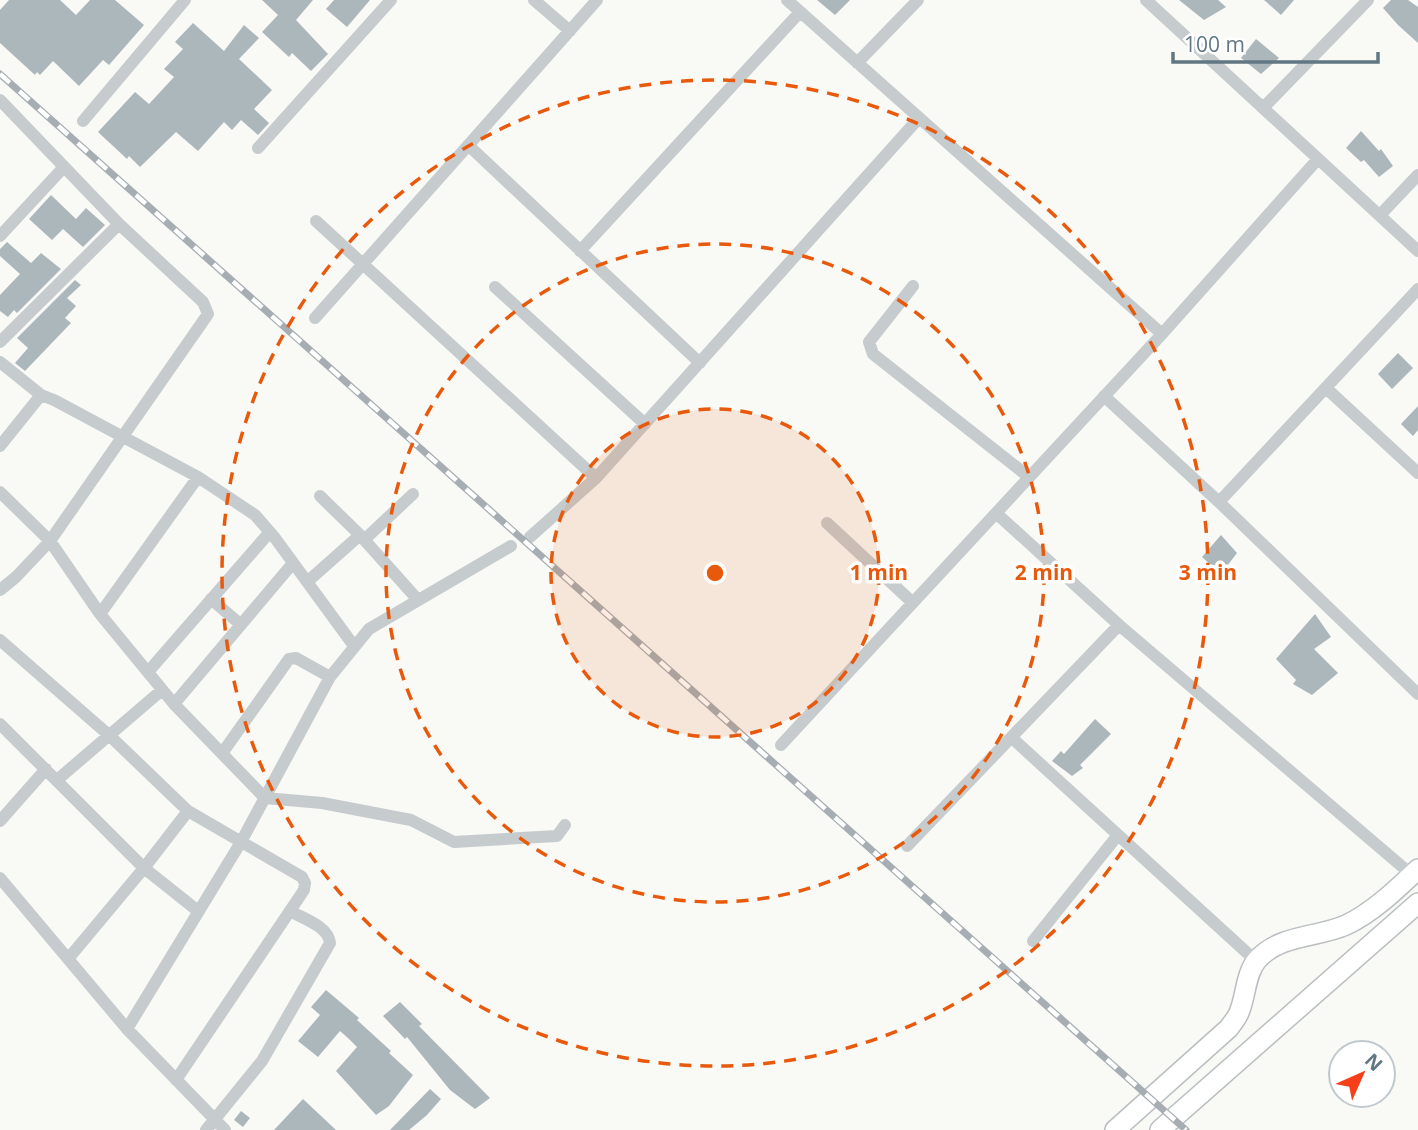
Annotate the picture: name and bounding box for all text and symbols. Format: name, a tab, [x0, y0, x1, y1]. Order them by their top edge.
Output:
scale bar	[1173, 21, 1378, 65]
text: 100 m	[1184, 30, 1245, 58]
text: 1 min	[850, 558, 908, 586]
text: 2 min	[1015, 558, 1073, 586]
text: 3 min	[1179, 558, 1237, 586]
centre of rings	[703, 561, 727, 585]
north arrow	[1327, 1039, 1397, 1109]
text: N	[1359, 1047, 1389, 1077]

